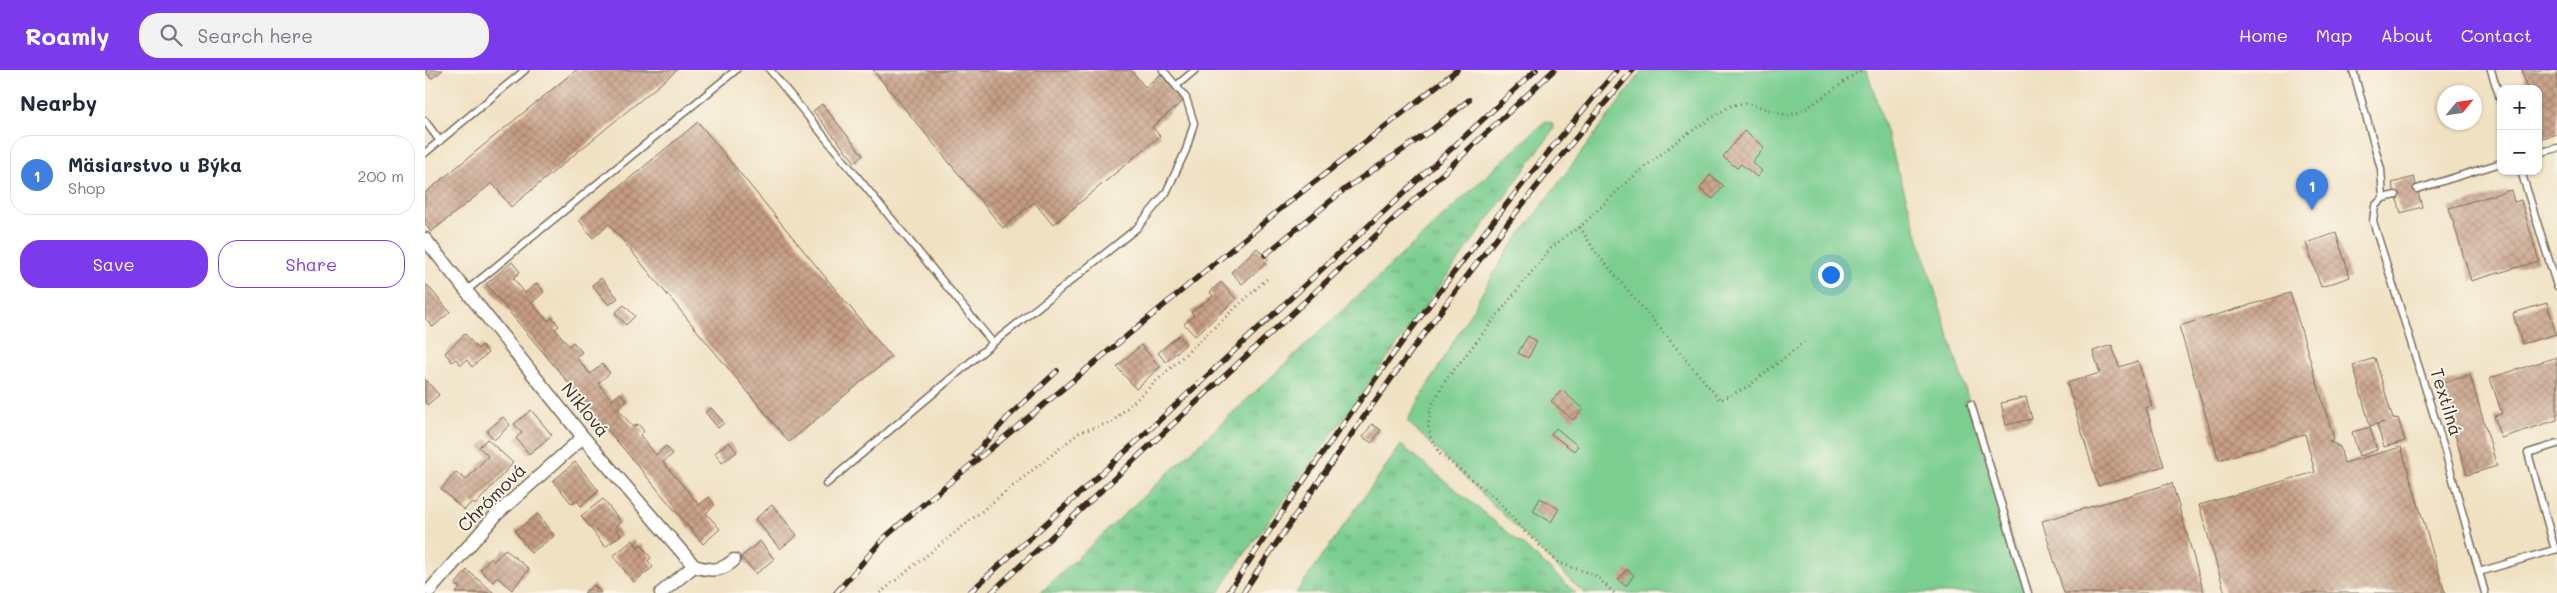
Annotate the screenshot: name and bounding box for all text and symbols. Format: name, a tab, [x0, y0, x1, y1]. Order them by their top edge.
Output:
search box	[139, 13, 489, 58]
text: Roamly	[25, 20, 109, 51]
icon: search	[157, 21, 185, 49]
text: Search here	[197, 23, 313, 48]
text: Home	[2239, 23, 2288, 47]
text: Map	[2316, 23, 2352, 47]
text: About	[2380, 23, 2433, 47]
text: Contact	[2461, 23, 2532, 47]
north arrow	[2437, 85, 2482, 130]
map controls	[2497, 85, 2542, 175]
button: +	[2497, 85, 2542, 130]
text: Nearby	[20, 89, 97, 116]
button: −	[2497, 130, 2542, 175]
text: Mäsiarstvo u Býka	[68, 152, 242, 177]
text: 1	[33, 165, 41, 186]
text: 200 m	[357, 165, 404, 186]
pin: 1	[2296, 169, 2328, 210]
text: Shop	[68, 177, 105, 198]
button: Save	[20, 240, 208, 288]
button: Share	[218, 240, 405, 288]
your location	[1818, 262, 1844, 288]
street label: Textilná	[2425, 365, 2469, 438]
street label: Niklová	[556, 377, 615, 442]
street label: Chrómová	[452, 458, 531, 537]

